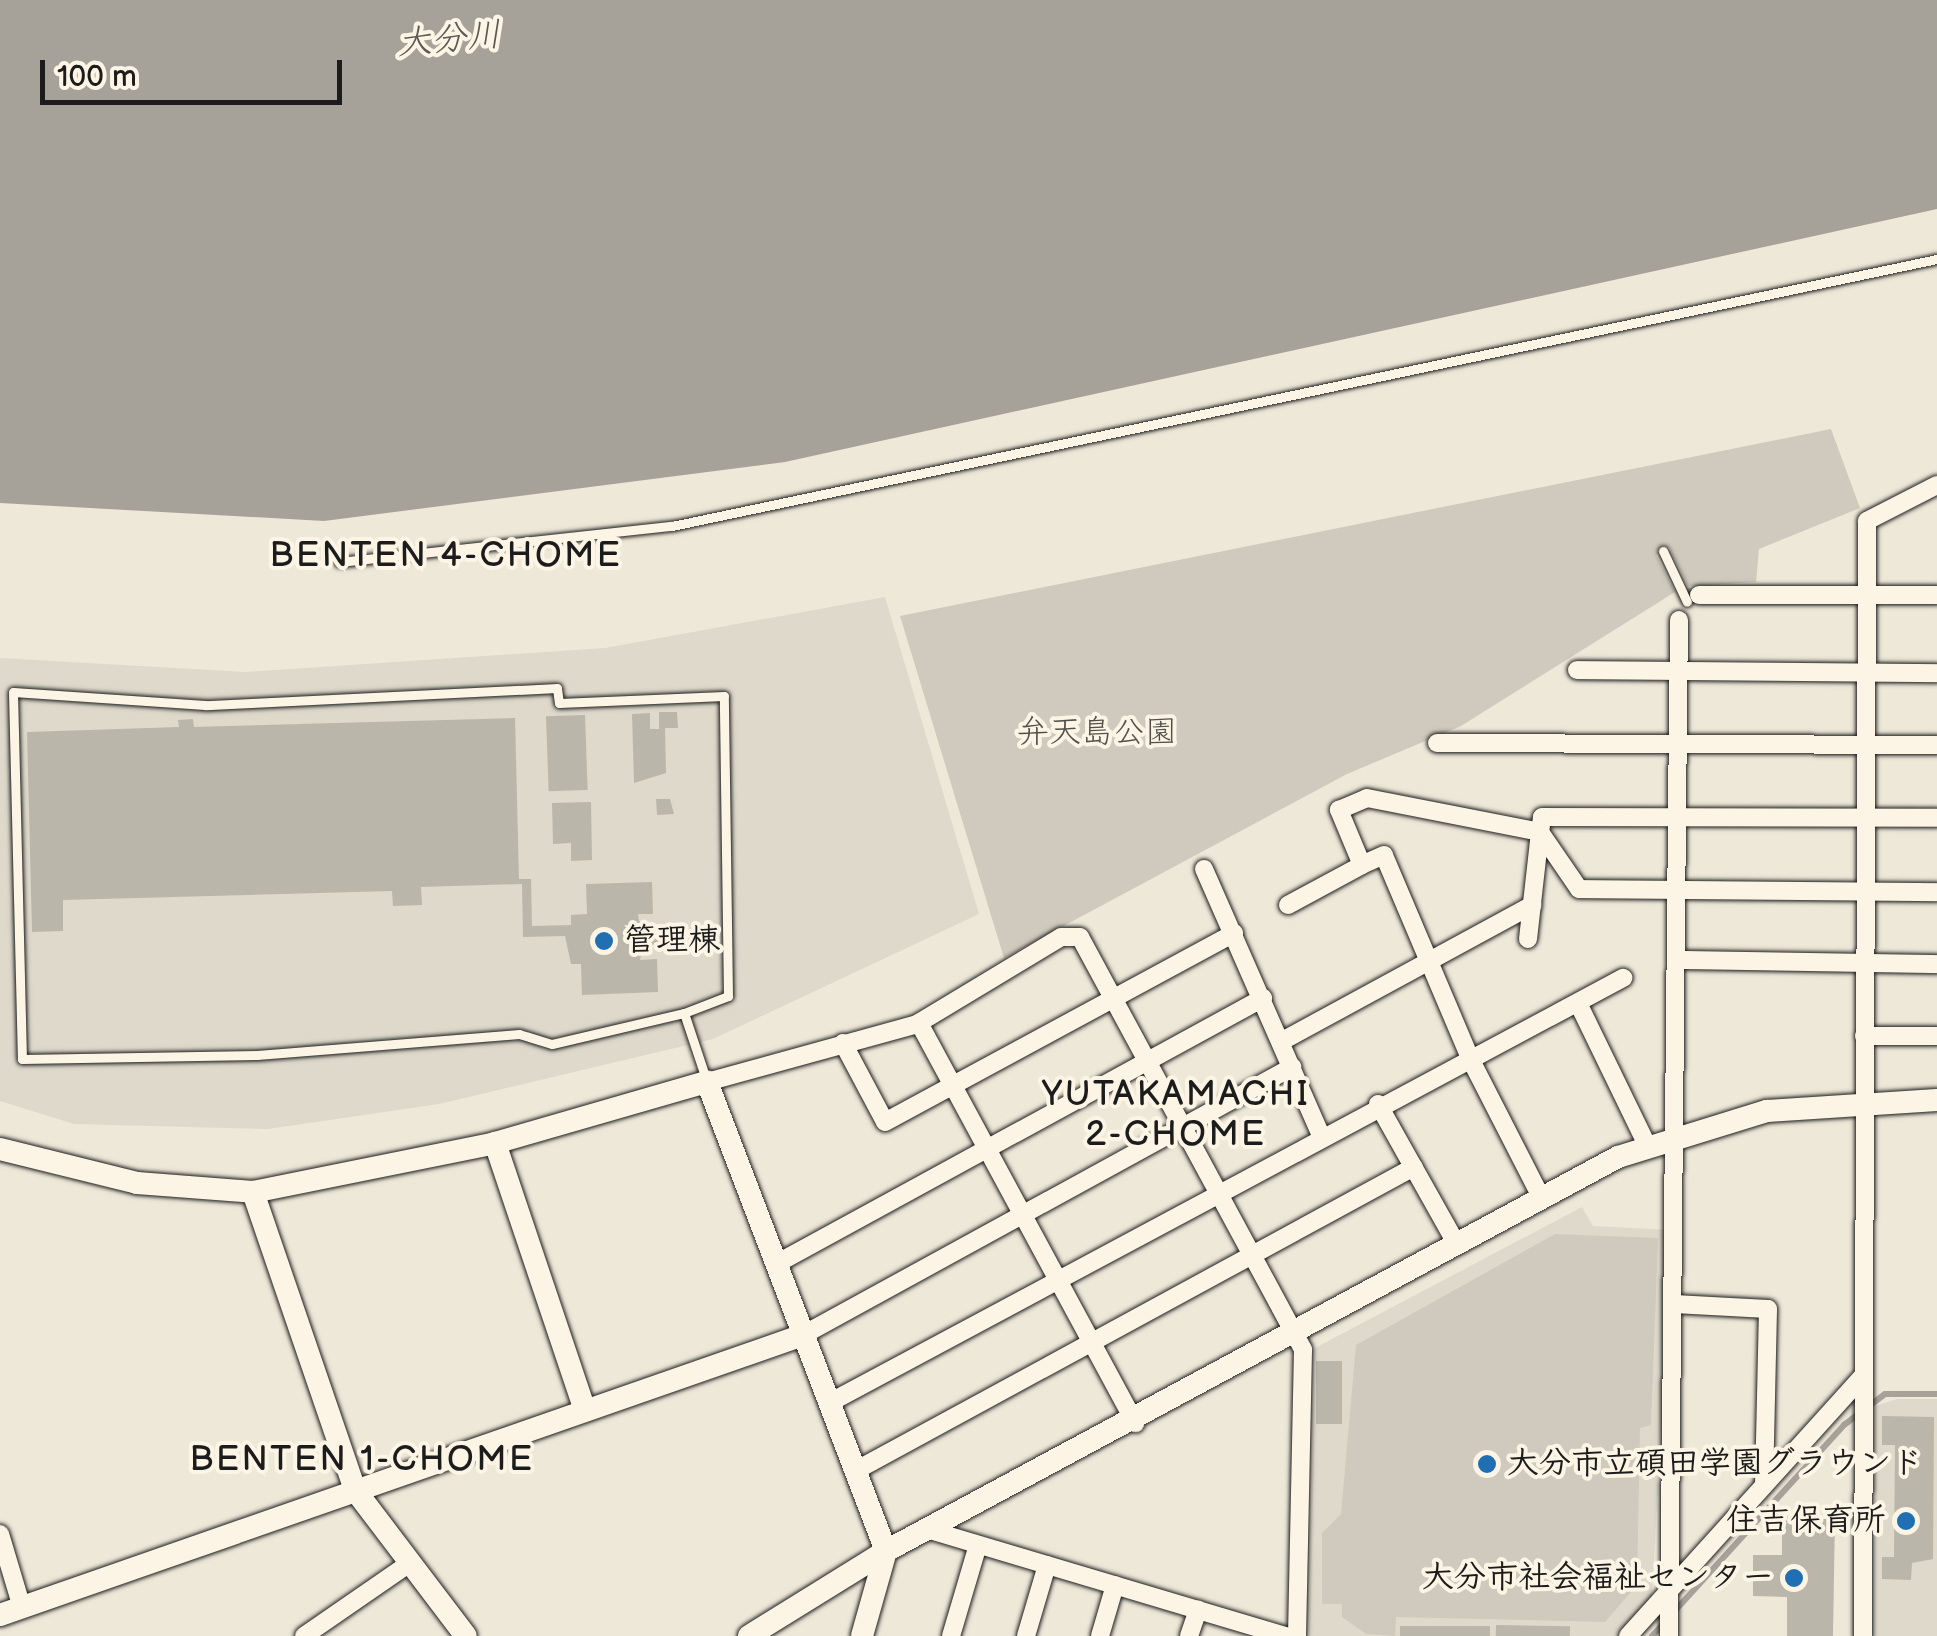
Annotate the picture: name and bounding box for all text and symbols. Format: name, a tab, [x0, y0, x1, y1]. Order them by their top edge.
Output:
water label: 大分川	[395, 15, 503, 65]
scale bar	[45, 40, 348, 102]
text: 100 m	[57, 59, 137, 95]
district label: BENTEN 4-CHOME	[270, 535, 622, 577]
park label: 弁天島公園	[1017, 714, 1177, 752]
place label: 管理棟	[624, 922, 720, 960]
marker: 管理棟	[593, 930, 615, 952]
district label: YUTAKAMACHI 2-CHOME	[1042, 1074, 1310, 1156]
district label: BENTEN 1-CHOME	[190, 1439, 534, 1481]
place label: 大分市立碩田学園グラウンド	[1507, 1445, 1923, 1483]
marker: 大分市立碩田学園グラウンド	[1476, 1453, 1498, 1475]
place label: 住吉保育所	[1726, 1502, 1886, 1540]
marker: 住吉保育所	[1895, 1510, 1917, 1532]
place label: 大分市社会福祉センター	[1422, 1559, 1774, 1597]
marker: 大分市社会福祉センター	[1783, 1567, 1805, 1589]

